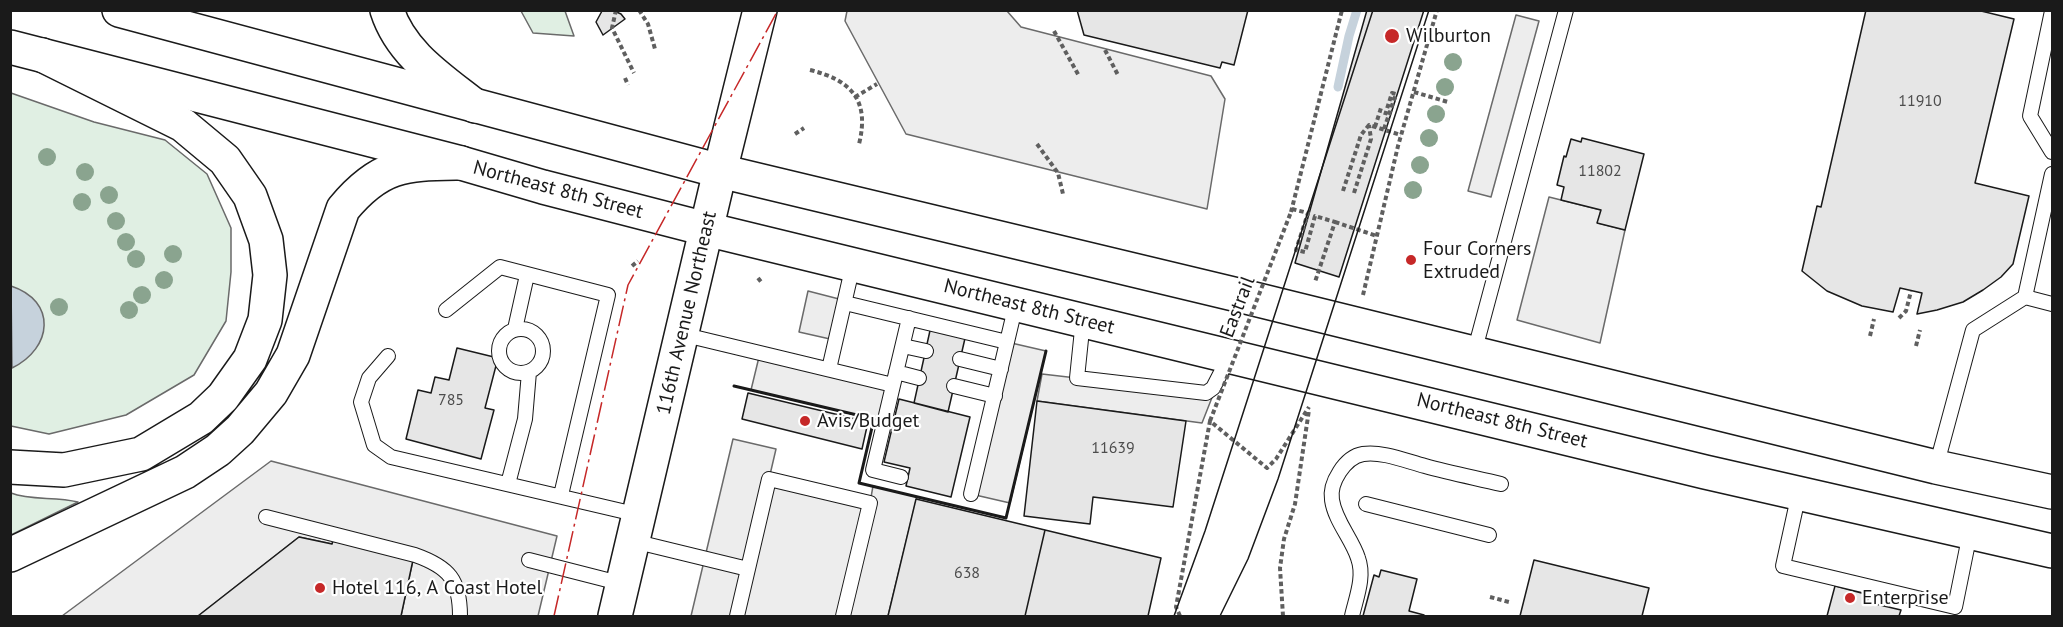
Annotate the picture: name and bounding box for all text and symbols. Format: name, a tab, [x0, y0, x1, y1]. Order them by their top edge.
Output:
place label: Wilburton	[1406, 24, 1491, 48]
marker: Wilburton	[1383, 27, 1401, 45]
house number: 11910	[1898, 91, 1942, 111]
street label: Northeast 8th Street	[470, 156, 646, 224]
house number: 11802	[1578, 161, 1622, 181]
street label: 116th Avenue Northeast	[652, 209, 722, 417]
place label: Four Corners Extruded	[1423, 237, 1532, 284]
marker: Four Corners Extruded	[1404, 253, 1418, 267]
street label: Eastrail	[1215, 273, 1261, 341]
street label: Northeast 8th Street	[941, 274, 1117, 340]
street label: Northeast 8th Street	[1414, 388, 1590, 454]
house number: 785	[438, 390, 464, 410]
place label: Avis/Budget	[817, 409, 919, 433]
marker: Avis/Budget	[798, 414, 812, 428]
house number: 11639	[1091, 438, 1135, 458]
house number: 638	[954, 563, 980, 583]
place label: Hotel 116, A Coast Hotel	[332, 576, 542, 600]
marker: Hotel 116, A Coast Hotel	[313, 581, 327, 595]
place label: Enterprise	[1862, 586, 1949, 610]
marker: Enterprise	[1843, 591, 1857, 605]

